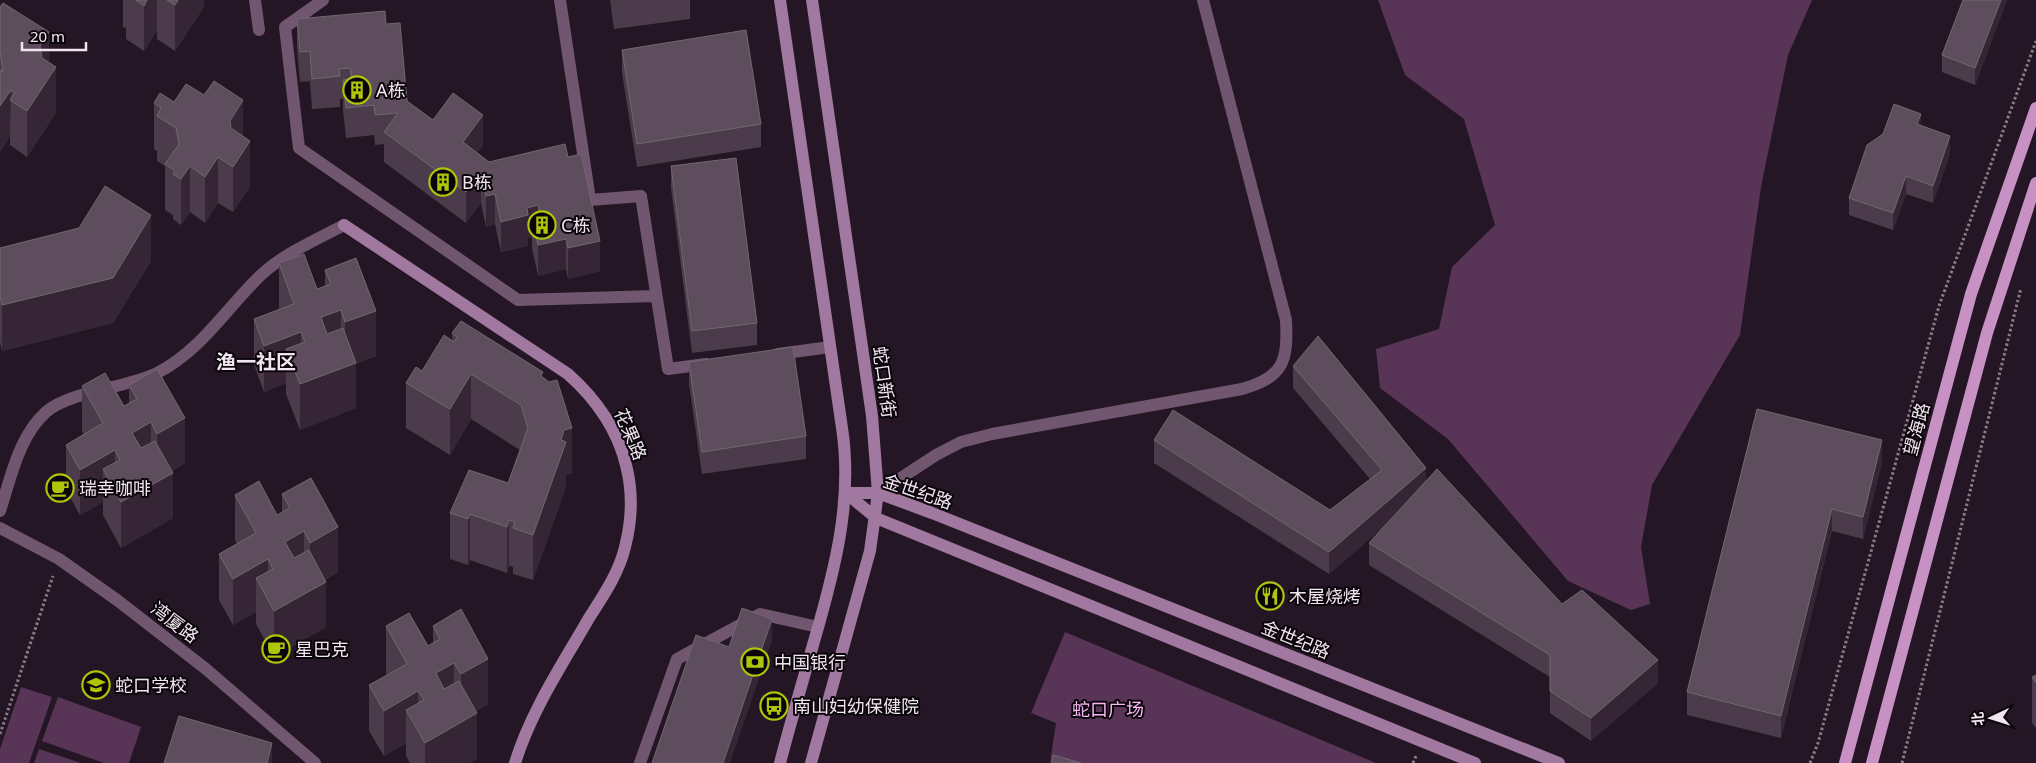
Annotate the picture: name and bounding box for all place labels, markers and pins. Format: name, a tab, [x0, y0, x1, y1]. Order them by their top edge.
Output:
building icon: A栋	[342, 75, 372, 105]
place label: A栋	[376, 78, 406, 102]
building icon: B栋	[428, 167, 458, 197]
place label: B栋	[462, 170, 492, 194]
building icon: C栋	[527, 210, 557, 240]
place label: C栋	[561, 213, 590, 237]
cafe icon: 瑞幸咖啡	[45, 473, 75, 503]
place label: 瑞幸咖啡	[79, 476, 151, 500]
restaurant icon: 木屋烧烤	[1255, 581, 1285, 611]
place label: 木屋烧烤	[1289, 584, 1361, 608]
cafe icon: 星巴克	[261, 634, 291, 664]
place label: 星巴克	[295, 637, 349, 661]
bank icon: 中国银行	[740, 647, 770, 677]
place label: 中国银行	[774, 650, 846, 674]
school or university icon: 蛇口学校	[81, 670, 111, 700]
place label: 蛇口学校	[115, 673, 187, 697]
bus stop icon: 南山妇幼保健院	[759, 691, 789, 721]
place label: 南山妇幼保健院	[793, 694, 919, 718]

